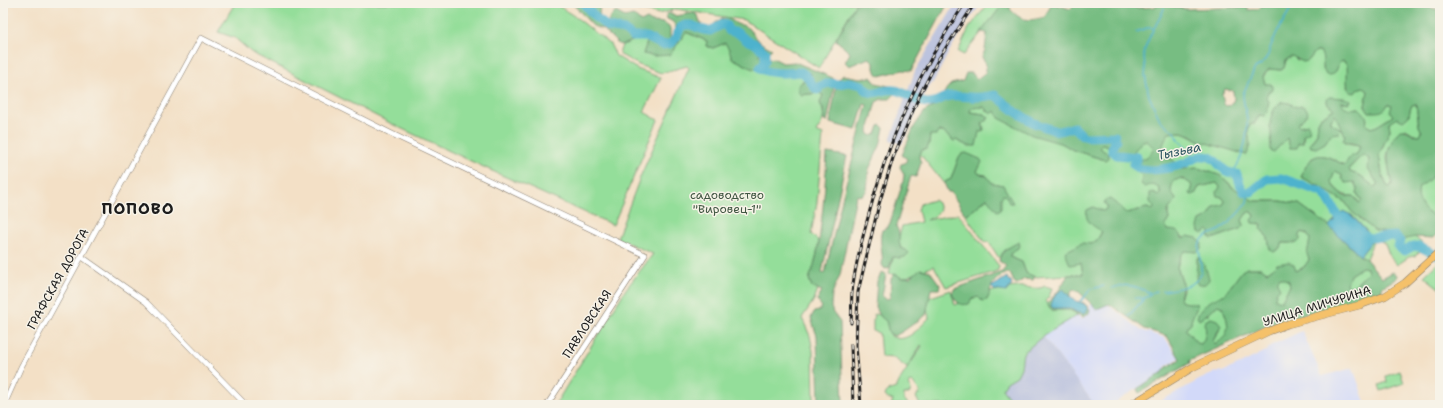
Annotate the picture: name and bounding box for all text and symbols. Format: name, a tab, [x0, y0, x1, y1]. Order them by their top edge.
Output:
water label: Тызьва	[1156, 138, 1202, 164]
park label: садоводство "Вировец-1"	[690, 187, 764, 217]
district label: ПОПОВО	[102, 198, 175, 219]
street label: ГРАФСКАЯ ДОРОГА	[24, 225, 93, 332]
street label: УЛИЦА МИЧУРИНА	[1261, 282, 1373, 330]
street label: ПАВЛОВСКАЯ	[559, 287, 615, 361]

